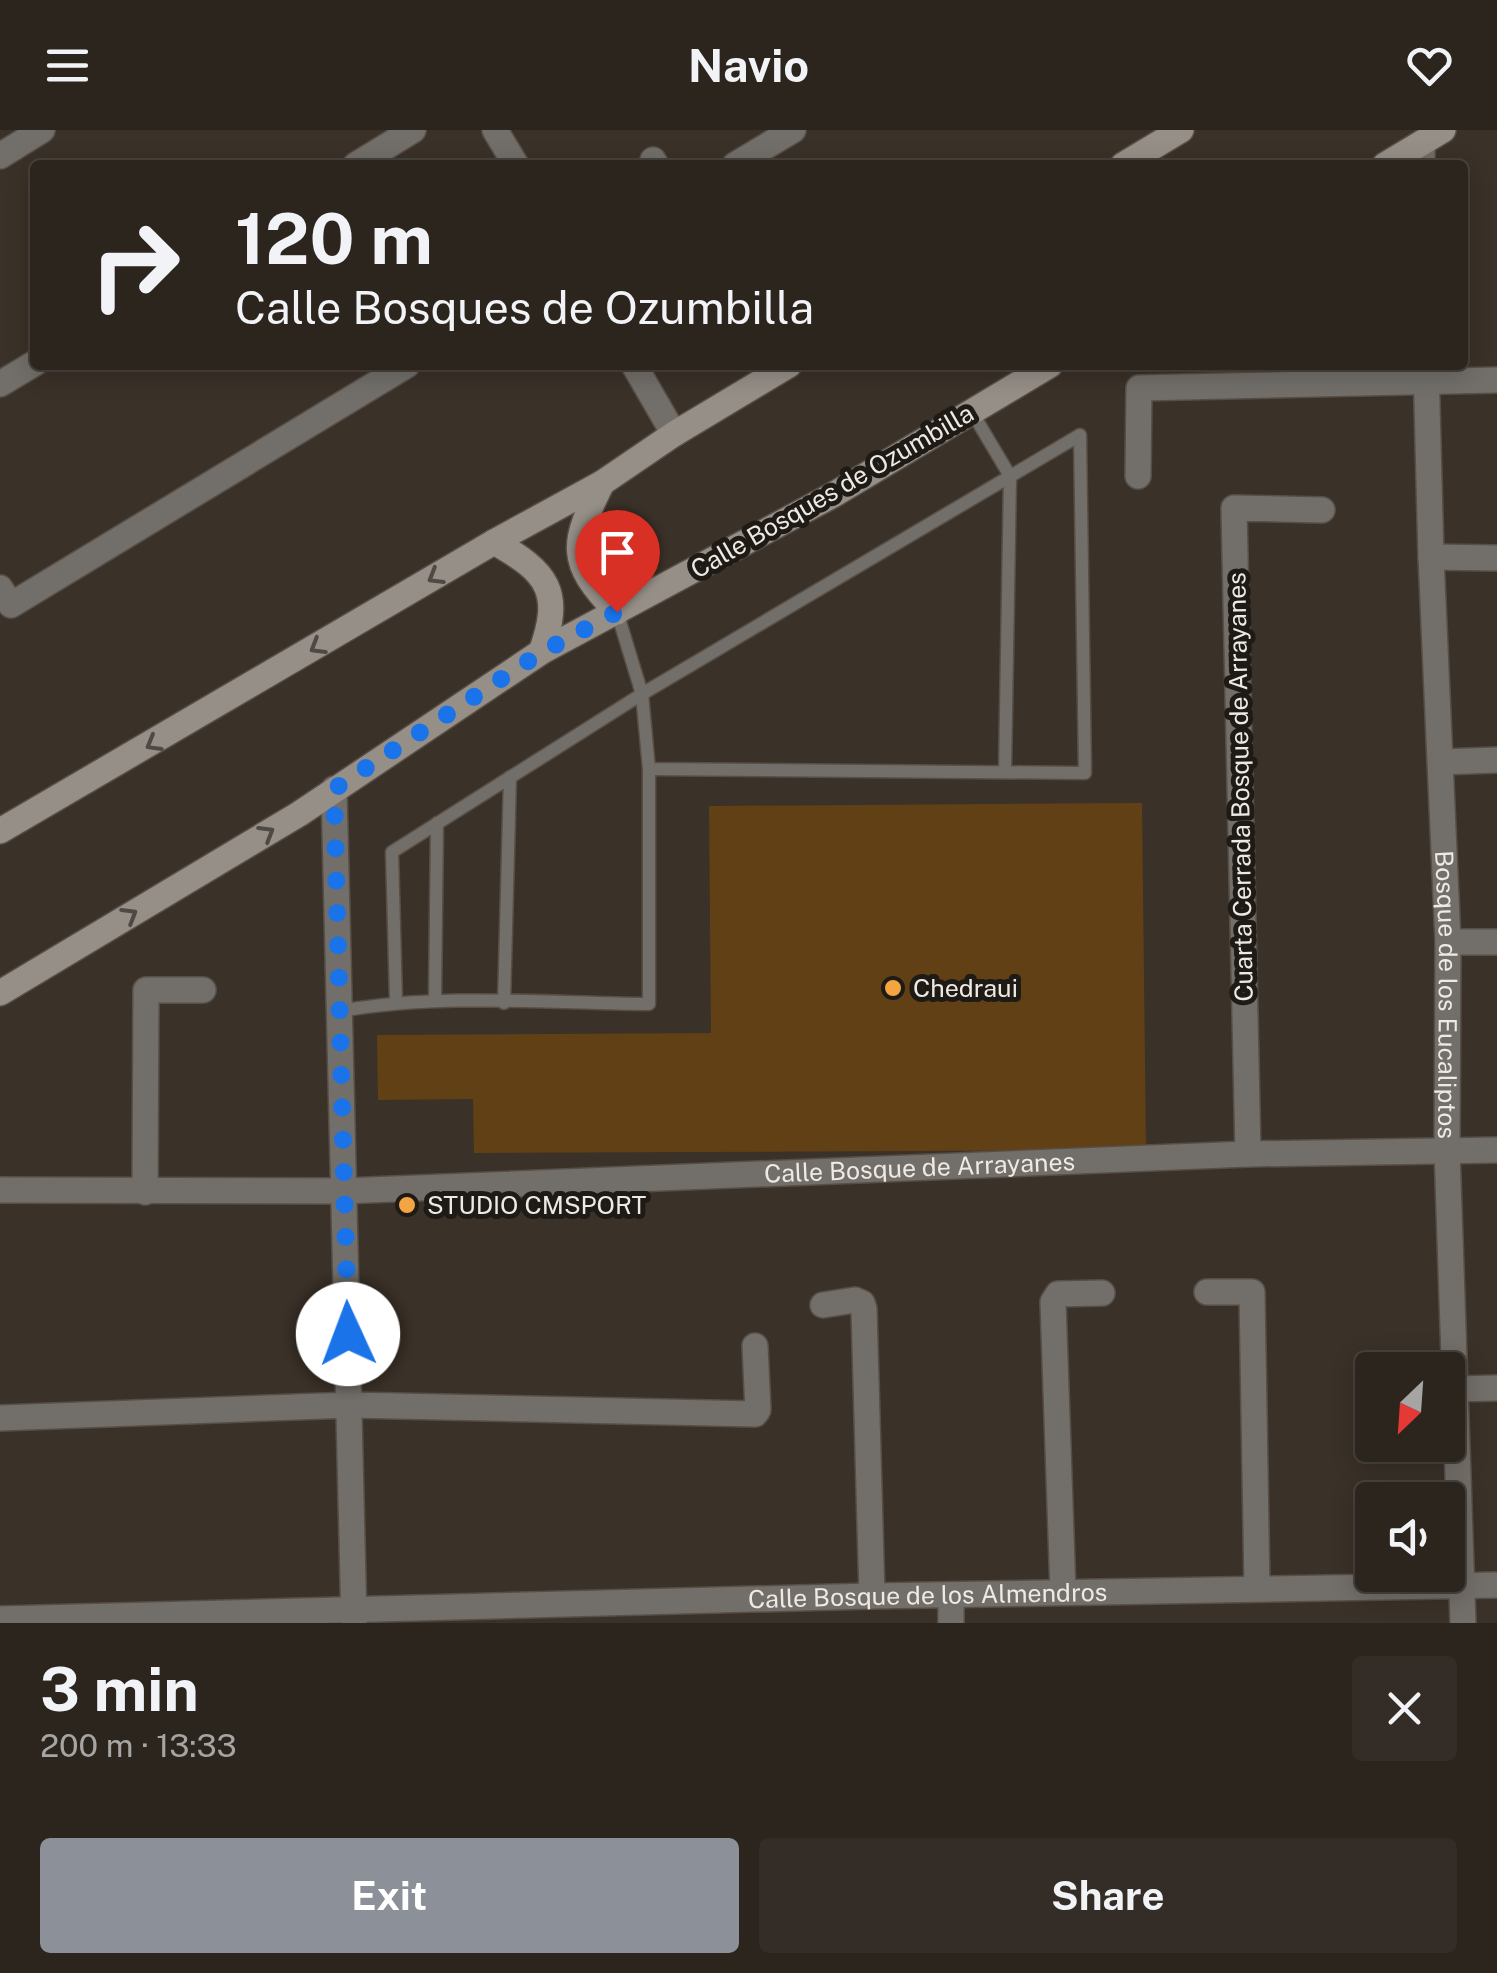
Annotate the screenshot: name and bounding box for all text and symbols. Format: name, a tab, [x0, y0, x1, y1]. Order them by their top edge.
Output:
icon: menu	[40, 38, 95, 93]
icon: heart	[1402, 38, 1457, 93]
text: Navio	[688, 39, 809, 92]
text: 120 m	[235, 197, 433, 280]
icon: right	[70, 200, 200, 330]
text: Calle Bosques de Ozumbilla	[235, 281, 814, 334]
street label: Calle Bosques de Ozumbilla	[685, 398, 979, 584]
pin	[575, 510, 660, 613]
icon: arrive	[590, 525, 645, 580]
one-way arrow	[428, 565, 446, 584]
street label: Cuarta Cerrada Bosque de Arrayanes	[1221, 572, 1259, 1002]
one-way arrow	[310, 635, 328, 654]
one-way arrow	[146, 732, 164, 751]
one-way arrow	[256, 826, 274, 845]
street label: Bosque de los Eucaliptos	[1429, 850, 1463, 1139]
one-way arrow	[119, 908, 137, 927]
place label: Chedraui	[913, 973, 1018, 1003]
marker: Chedraui	[882, 977, 904, 999]
street label: Calle Bosque de Arrayanes	[763, 1146, 1076, 1189]
place label: STUDIO CMSPORT	[427, 1190, 647, 1220]
marker: STUDIO CMSPORT	[396, 1194, 418, 1216]
position arrow	[296, 1282, 400, 1386]
north arrow	[1355, 1352, 1465, 1462]
map controls	[1355, 1352, 1465, 1592]
button: sound	[1355, 1482, 1465, 1592]
street label: Calle Bosque de los Almendros	[748, 1577, 1108, 1614]
text: 3 min	[40, 1654, 199, 1725]
button: close	[1352, 1656, 1457, 1761]
text: 200 m · 13:33	[40, 1727, 237, 1764]
button: Exit	[40, 1838, 739, 1953]
button: Share	[759, 1838, 1457, 1953]

